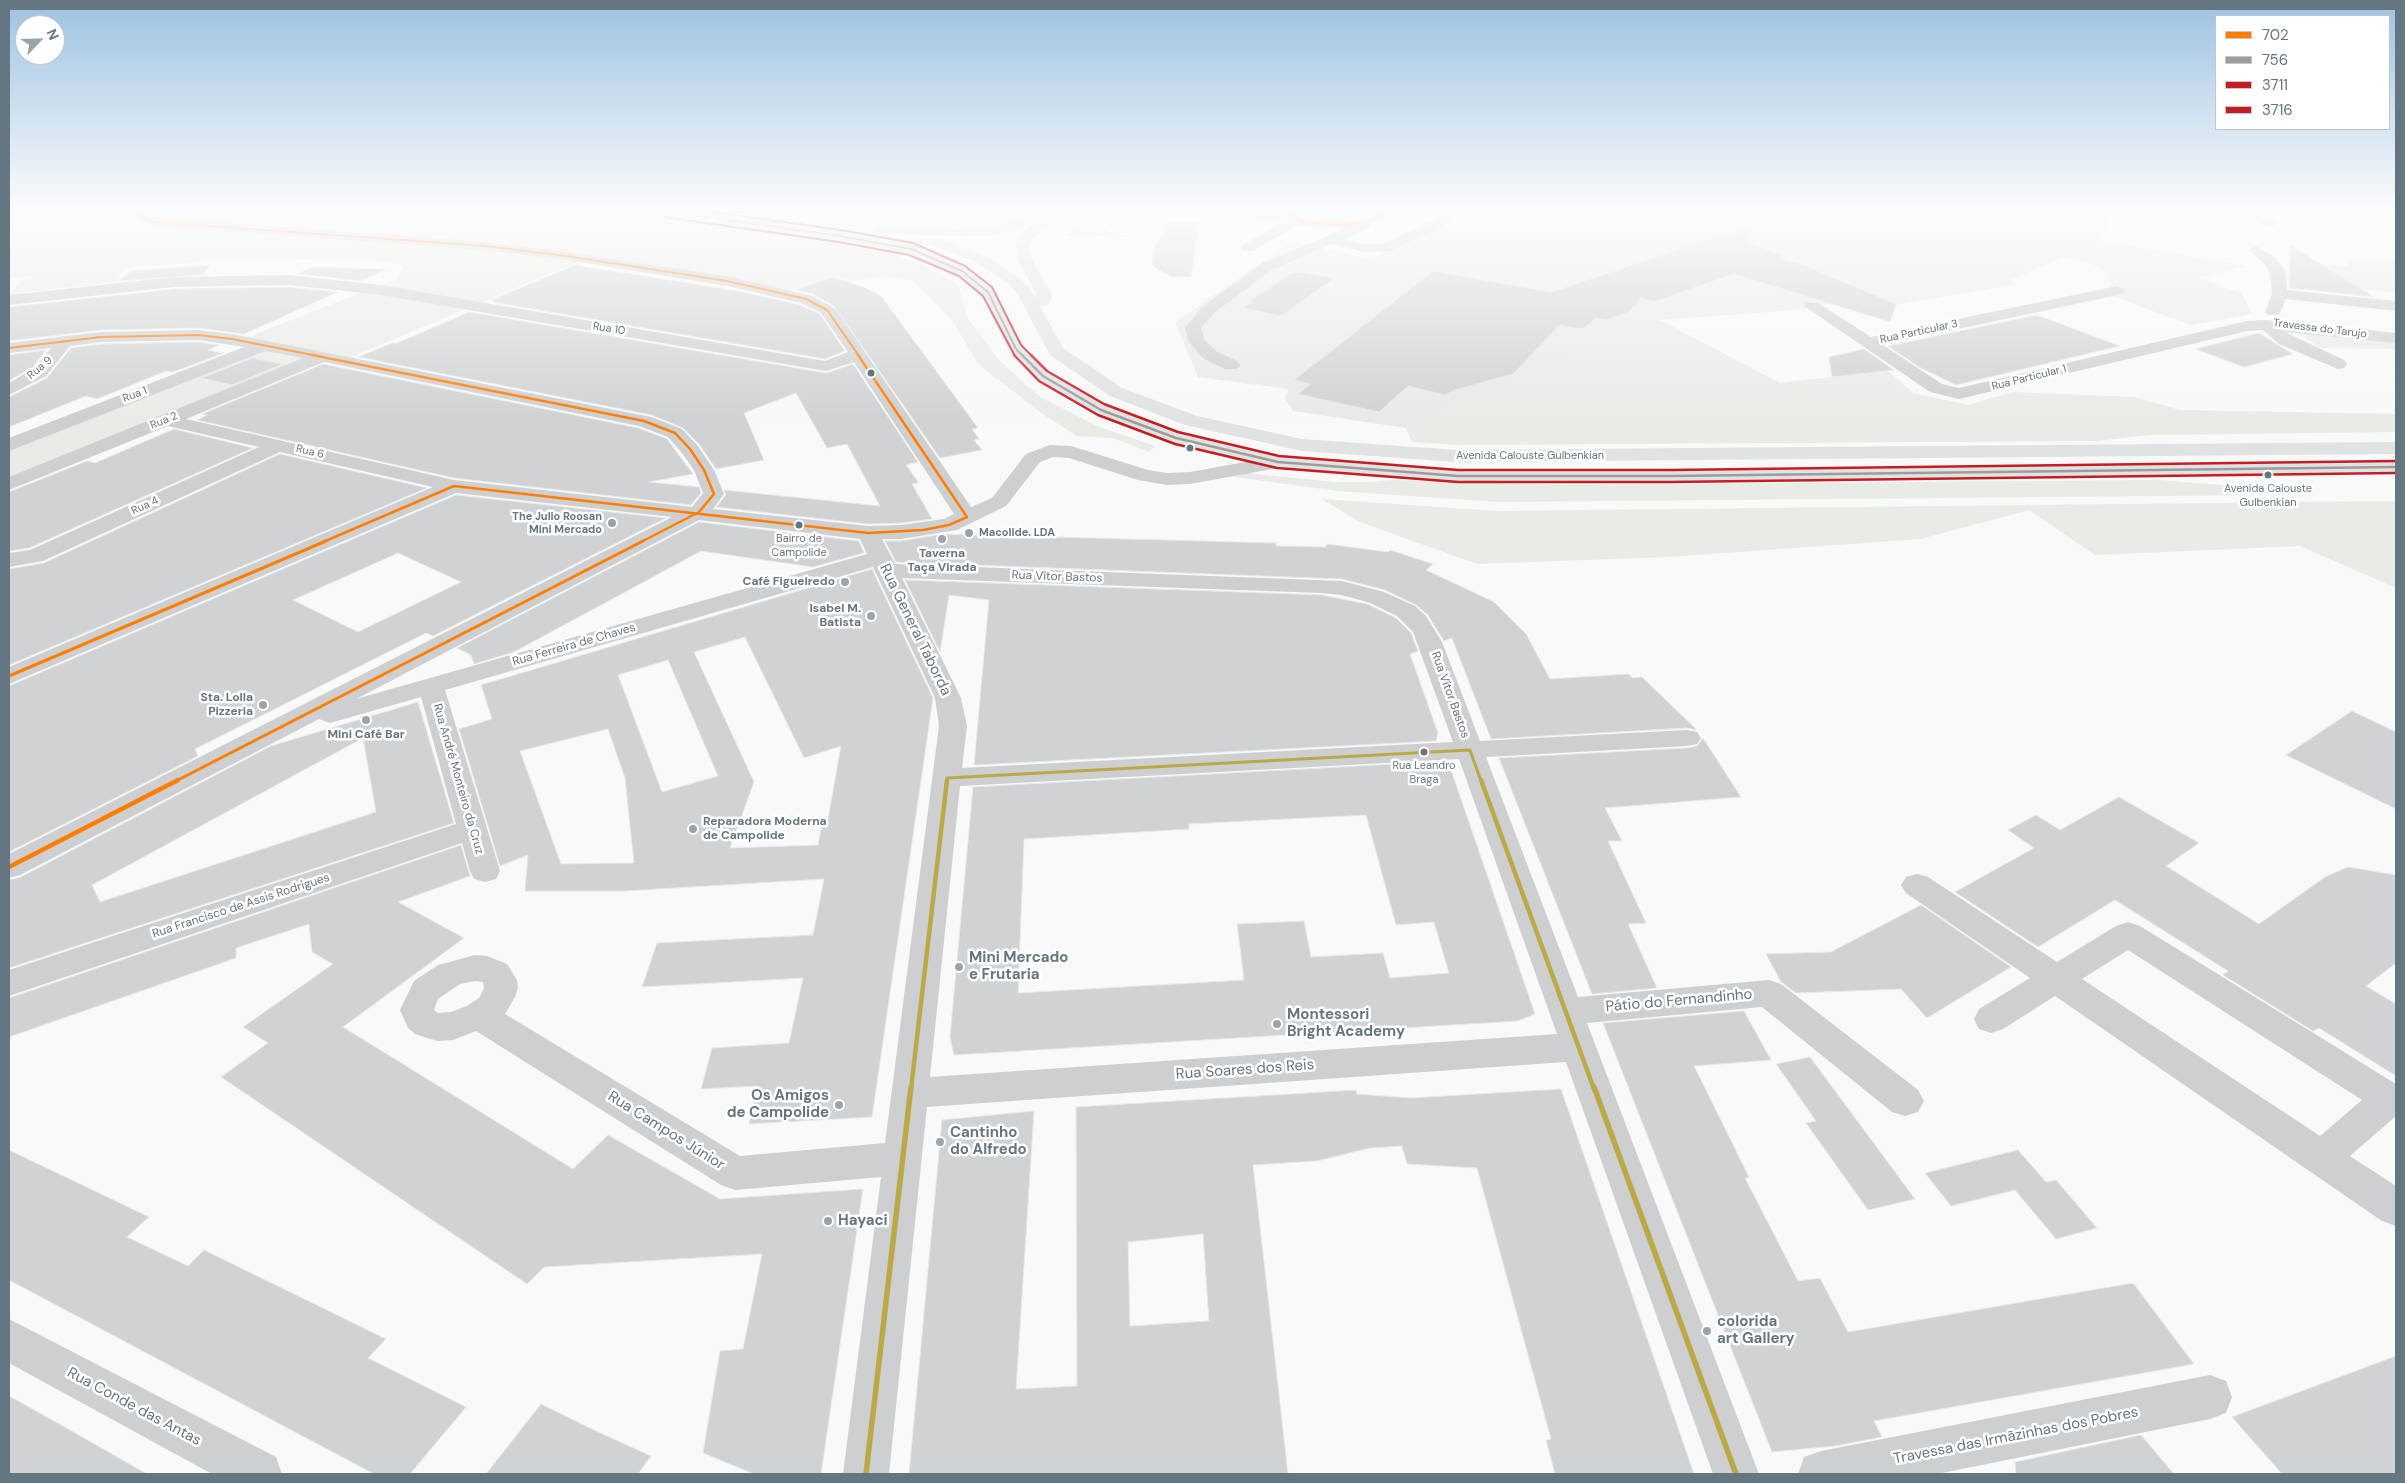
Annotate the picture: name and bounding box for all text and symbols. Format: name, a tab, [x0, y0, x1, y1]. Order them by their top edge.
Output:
north arrow	[15, 15, 65, 65]
legend	[2215, 15, 2390, 130]
text: 702	[2262, 25, 2289, 45]
text: N	[42, 26, 63, 43]
text: 756	[2262, 50, 2288, 70]
text: 3711	[2262, 75, 2288, 95]
text: 3716	[2262, 100, 2293, 120]
street label: Rua Particular 3	[1879, 317, 1959, 347]
street label: Travessa do Tarujo	[2272, 317, 2368, 341]
street label: Rua 10	[592, 320, 626, 338]
street label: Rua 9	[25, 354, 55, 382]
street label: Rua Particular 1	[1990, 362, 2068, 394]
unlabelled marker	[866, 368, 876, 378]
street label: Rua 1	[121, 384, 149, 406]
street label: Rua 2	[149, 410, 179, 432]
street label: Rua 6	[295, 442, 325, 462]
unlabelled marker	[1185, 443, 1195, 453]
street label: Avenida Calouste Gulbenkian	[1456, 449, 1604, 463]
marker: Avenida Calouste Gulbenkian	[2263, 470, 2273, 480]
place label: Avenida Calouste Gulbenkian	[2224, 482, 2312, 508]
street label: Rua 4	[129, 494, 161, 518]
place label: The Julio Roosan Mini Mercado	[512, 510, 602, 536]
marker: The Julio Roosan Mini Mercado	[606, 517, 618, 529]
marker: Bairro de Campolide	[794, 520, 804, 530]
place label: Macolide. LDA	[979, 526, 1055, 540]
marker: Macolide. LDA	[963, 527, 975, 539]
place label: Bairro de Campolide	[771, 532, 827, 558]
marker: Taverna Taça Virada	[936, 533, 948, 545]
place label: Taverna Taça Virada	[908, 547, 976, 575]
street label: Rua General Taborda	[875, 561, 955, 699]
street label: Rua Vítor Bastos	[1011, 568, 1103, 586]
place label: Café Figueiredo	[743, 575, 835, 589]
marker: Café Figueiredo	[839, 576, 851, 588]
place label: Isabel M. Batista	[810, 602, 861, 630]
marker: Isabel M. Batista	[865, 610, 877, 622]
street label: Rua Ferreira de Chaves	[511, 621, 637, 669]
street label: Rua Vítor Bastos	[1428, 650, 1472, 740]
place label: Sta. Lolla Pizzeria	[200, 691, 253, 719]
marker: Sta. Lolla Pizzeria	[257, 699, 269, 711]
street label: Rua André Monteiro da Cruz	[430, 702, 486, 856]
marker: Mini Café Bar	[360, 714, 372, 726]
place label: Mini Café Bar	[327, 728, 405, 742]
marker: Rua Leandro Braga	[1419, 747, 1429, 757]
place label: Rua Leandro Braga	[1392, 759, 1456, 785]
place label: Reparadora Moderna de Campolide	[703, 815, 827, 843]
marker: Reparadora Moderna de Campolide	[687, 823, 699, 835]
street label: Rua Francisco de Assis Rodrigues	[150, 870, 332, 942]
place label: Mini Mercado e Frutaria	[969, 949, 1068, 984]
marker: Mini Mercado e Frutaria	[953, 961, 965, 973]
street label: Pátio do Fernandinho	[1605, 986, 1753, 1016]
place label: Montessori Bright Academy	[1287, 1006, 1405, 1041]
marker: Montessori Bright Academy	[1271, 1018, 1283, 1030]
street label: Rua Soares dos Reis	[1175, 1056, 1315, 1084]
place label: Os Amigos de Campolide	[727, 1087, 829, 1122]
street label: Rua Campos Júnior	[604, 1088, 728, 1174]
marker: Os Amigos de Campolide	[833, 1099, 845, 1111]
place label: Cantinho do Alfredo	[950, 1124, 1027, 1159]
marker: Cantinho do Alfredo	[934, 1136, 946, 1148]
place label: Hayaci	[838, 1212, 888, 1230]
marker: Hayaci	[822, 1215, 834, 1227]
place label: colorida art Gallery	[1717, 1313, 1795, 1348]
marker: colorida art Gallery	[1701, 1325, 1713, 1337]
street label: Rua Conde das Antas	[64, 1364, 204, 1450]
street label: Travessa das Irmãzinhas dos Pobres	[1892, 1403, 2140, 1469]

